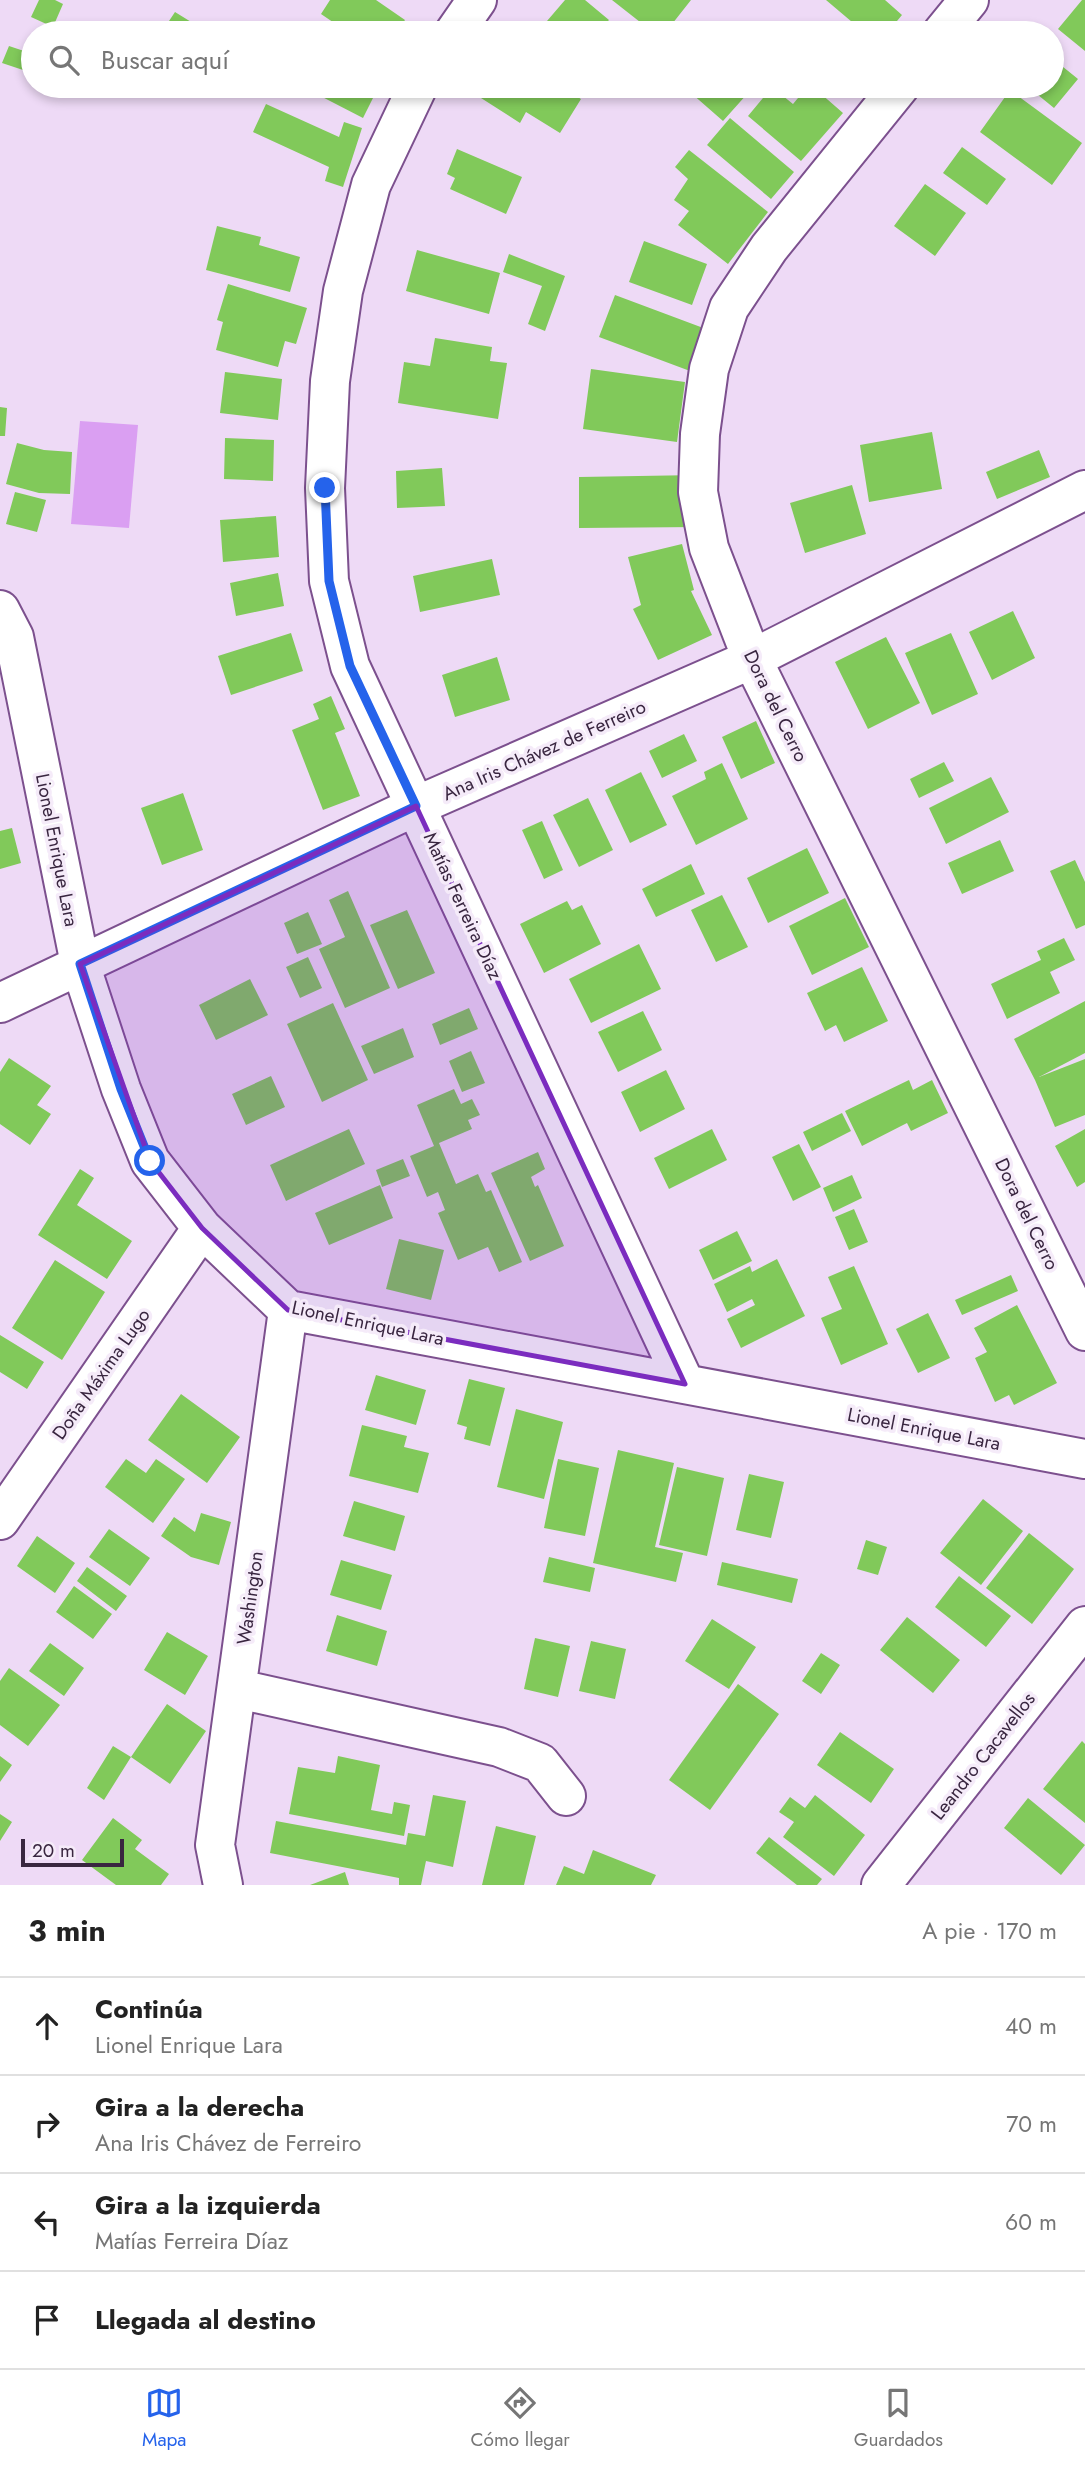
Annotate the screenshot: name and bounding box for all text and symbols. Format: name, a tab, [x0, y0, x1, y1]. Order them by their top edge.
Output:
search box	[21, 21, 1064, 98]
icon: search	[45, 41, 83, 79]
text: Buscar aquí	[101, 41, 229, 79]
route end	[309, 472, 340, 503]
street label: Dora del Cerro	[737, 646, 815, 766]
street label: Ana Iris Chávez de Ferreiro	[438, 693, 650, 807]
street label: Lionel Enrique Lara	[29, 771, 85, 929]
street label: Matías Ferreira Díaz	[417, 828, 509, 984]
route start	[134, 1145, 165, 1176]
street label: Dora del Cerro	[988, 1154, 1066, 1274]
street label: Lionel Enrique Lara	[289, 1294, 447, 1352]
street label: Doña Máxima Lugo	[46, 1303, 156, 1445]
street label: Lionel Enrique Lara	[845, 1401, 1003, 1457]
street label: Washington	[230, 1549, 270, 1647]
street label: Leandro Cacavellos	[924, 1686, 1042, 1826]
scale bar	[21, 1836, 124, 1868]
text: 20 m	[32, 1837, 75, 1864]
text: 3 min	[28, 1909, 106, 1952]
text: A pie · 170 m	[922, 1914, 1057, 1948]
text: Continúa	[95, 1990, 203, 2028]
icon: ahead	[28, 2007, 66, 2045]
text: 40 m	[1005, 2009, 1057, 2043]
text: Lionel Enrique Lara	[95, 2028, 283, 2062]
text: Gira a la derecha	[95, 2088, 304, 2126]
icon: right	[28, 2105, 66, 2143]
text: 70 m	[1006, 2107, 1057, 2141]
text: Ana Iris Chávez de Ferreiro	[95, 2126, 361, 2160]
text: Gira a la izquierda	[95, 2186, 321, 2224]
icon: left	[28, 2203, 66, 2241]
text: 60 m	[1005, 2205, 1057, 2239]
text: Matías Ferreira Díaz	[95, 2224, 288, 2258]
icon: arrive	[28, 2301, 66, 2339]
text: Llegada al destino	[95, 2301, 316, 2339]
tab: Mapa	[142, 2384, 187, 2453]
tab: Cómo llegar	[471, 2384, 570, 2453]
tab: Guardados	[854, 2384, 943, 2453]

